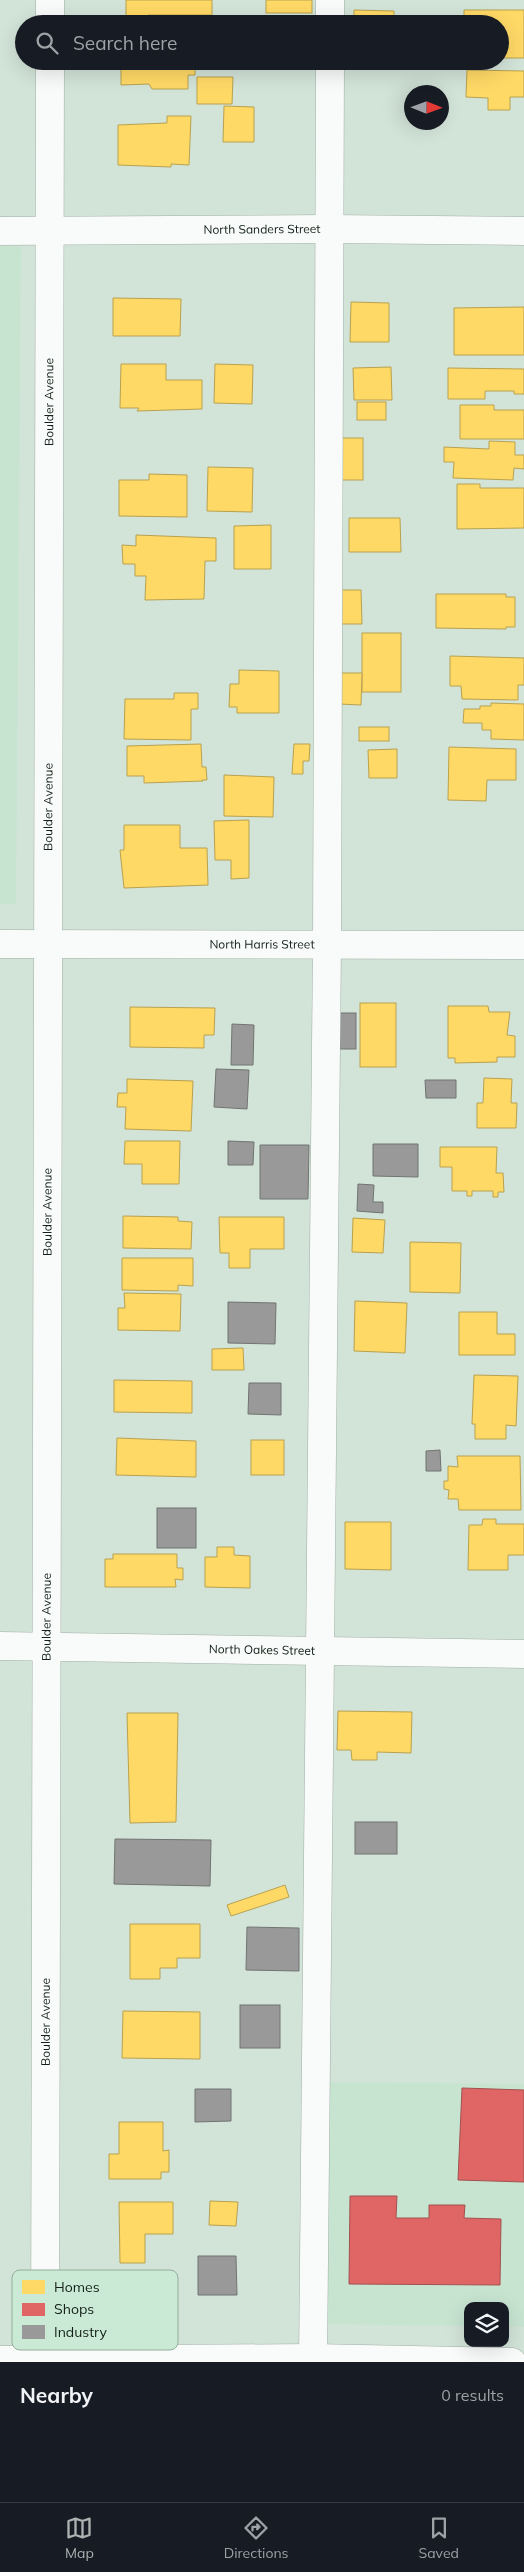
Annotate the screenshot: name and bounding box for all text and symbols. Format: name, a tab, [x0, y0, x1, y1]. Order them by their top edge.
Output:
search box	[15, 15, 509, 70]
icon: search	[33, 29, 61, 57]
text: Search here	[73, 31, 177, 55]
north arrow	[404, 85, 449, 130]
street label: North Sanders Street	[203, 221, 321, 237]
street label: Boulder Avenue	[41, 358, 56, 446]
street label: Boulder Avenue	[40, 763, 55, 851]
street label: North Harris Street	[209, 936, 315, 952]
street label: Boulder Avenue	[39, 1168, 55, 1256]
street label: Boulder Avenue	[39, 1573, 54, 1661]
street label: North Oakes Street	[209, 1641, 315, 1658]
street label: Boulder Avenue	[38, 1978, 53, 2066]
legend	[12, 2270, 178, 2350]
text: Homes	[54, 2278, 100, 2296]
text: Shops	[54, 2300, 94, 2318]
map controls	[464, 2302, 509, 2347]
button: layers	[464, 2302, 509, 2347]
text: Industry	[54, 2323, 108, 2341]
text: Nearby	[20, 2382, 93, 2408]
text: 0 results	[441, 2385, 504, 2405]
tab: Map	[65, 2514, 94, 2562]
tab: Directions	[224, 2514, 289, 2562]
tab: Saved	[419, 2514, 459, 2562]

